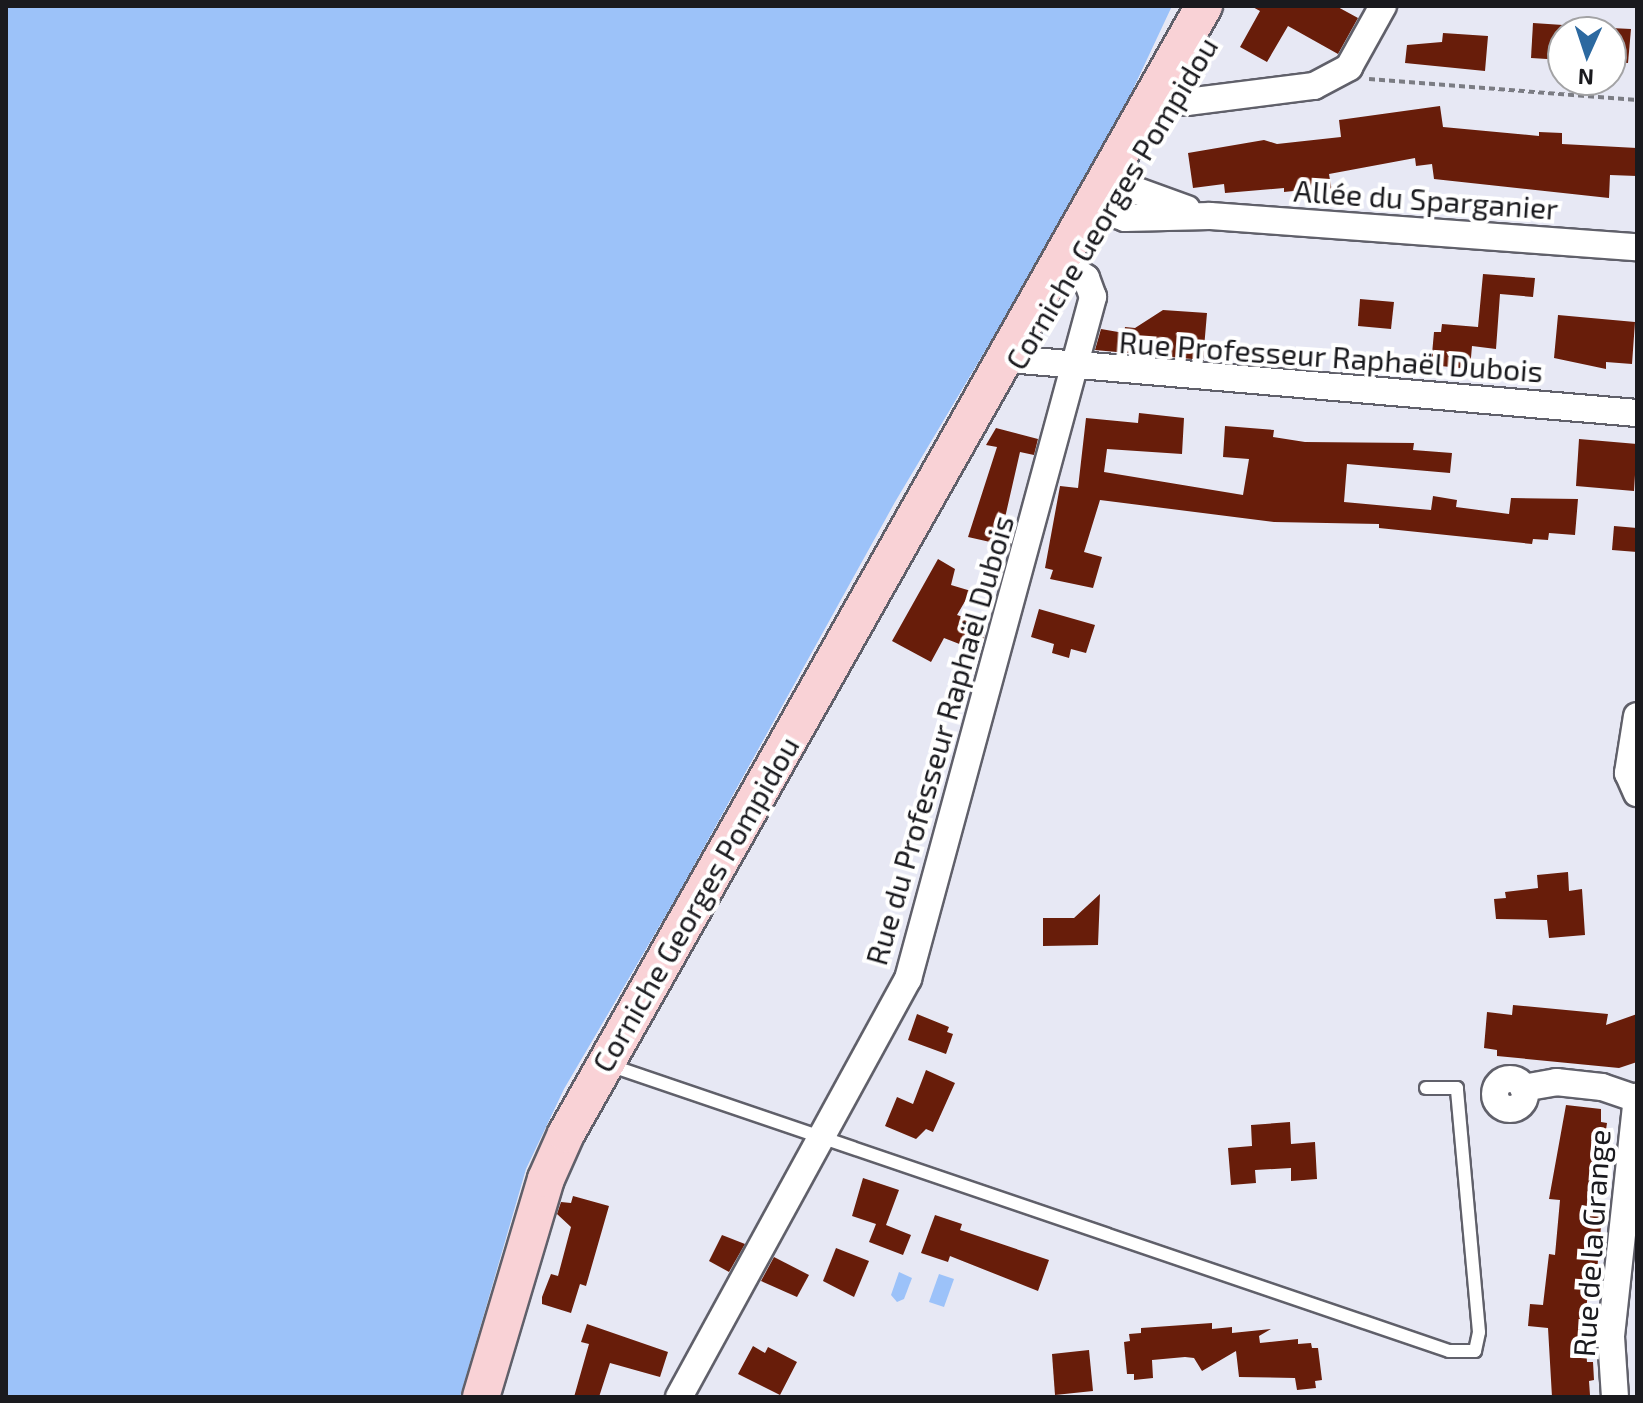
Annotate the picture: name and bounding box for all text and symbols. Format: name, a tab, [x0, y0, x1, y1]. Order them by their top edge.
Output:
north arrow	[1547, 16, 1627, 96]
street label: Corniche Georges Pompidou	[997, 30, 1225, 376]
text: N	[1577, 65, 1594, 91]
street label: Allée du Sparganier	[1293, 172, 1559, 226]
street label: Rue Professeur Raphaël Dubois	[1117, 323, 1545, 389]
street label: Rue du Professeur Raphaël Dubois	[857, 510, 1021, 970]
street label: Corniche Georges Pompidou	[584, 730, 806, 1078]
street label: Rue de la Grange	[1565, 1128, 1617, 1358]

